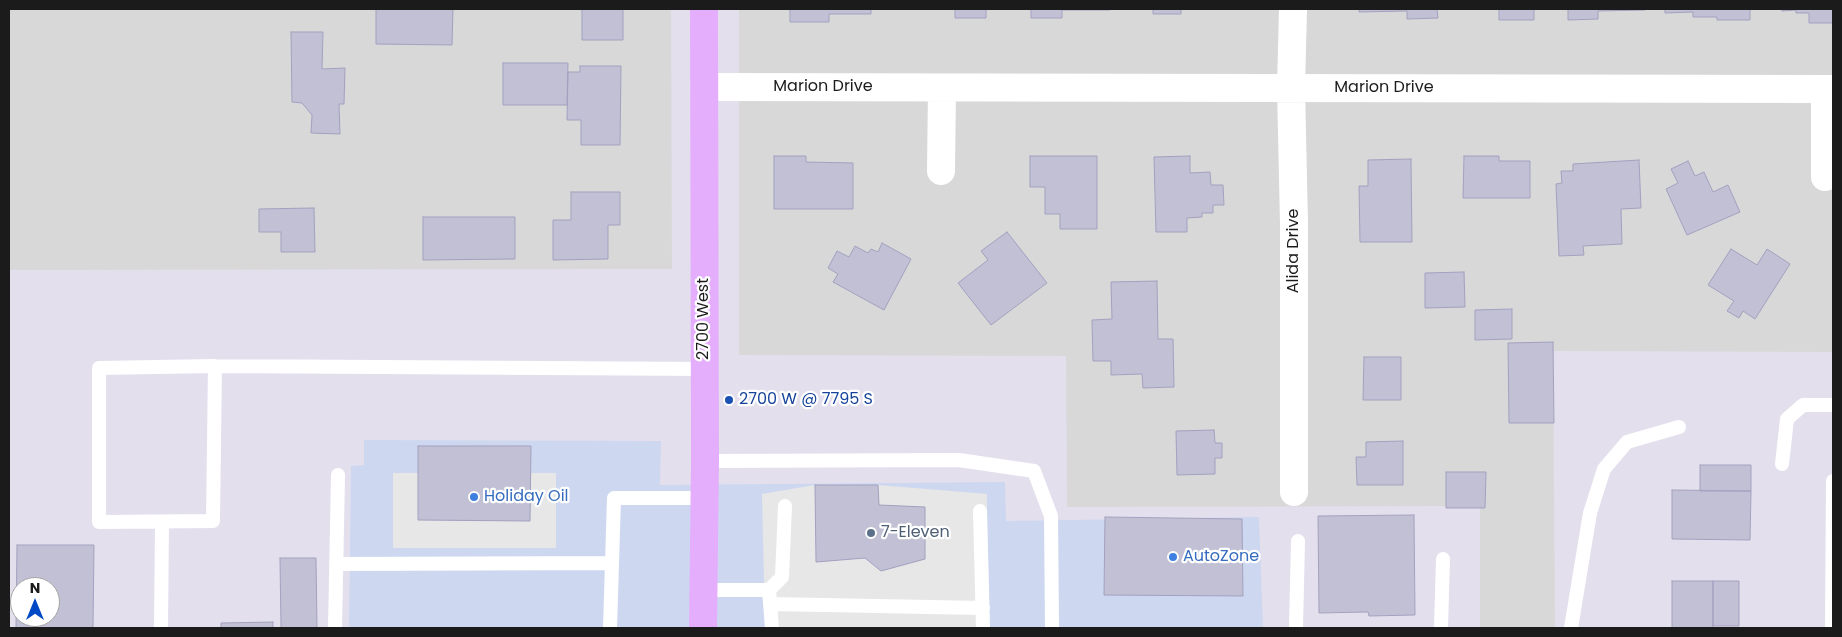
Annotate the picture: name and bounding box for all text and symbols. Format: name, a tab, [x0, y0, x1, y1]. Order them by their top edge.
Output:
street label: Marion Drive	[773, 77, 873, 97]
street label: Marion Drive	[1334, 78, 1434, 98]
street label: Alida Drive	[1284, 209, 1304, 293]
street label: 2700 West	[694, 278, 714, 360]
place label: 2700 W @ 7795 S	[739, 390, 873, 410]
marker: 2700 W @ 7795 S	[723, 394, 735, 406]
place label: Holiday Oil	[484, 487, 569, 507]
marker: Holiday Oil	[468, 491, 480, 503]
place label: 7-Eleven	[881, 523, 950, 543]
marker: 7-Eleven	[865, 527, 877, 539]
place label: AutoZone	[1183, 547, 1259, 567]
marker: AutoZone	[1167, 551, 1179, 563]
north arrow	[10, 577, 60, 627]
text: N	[30, 578, 40, 598]

